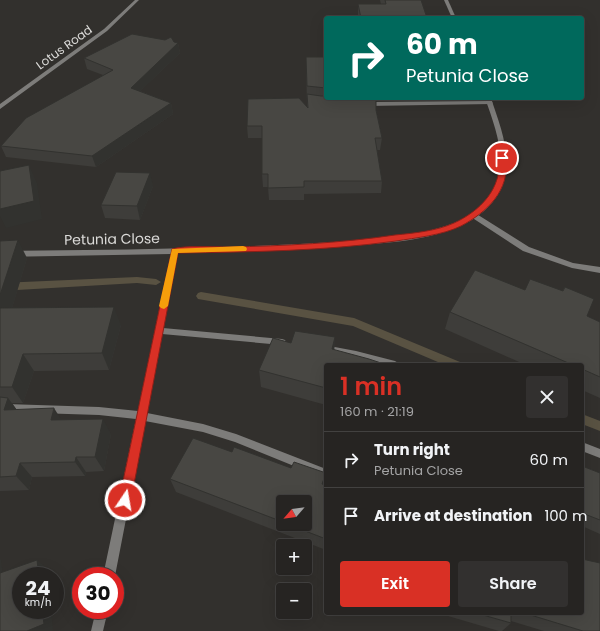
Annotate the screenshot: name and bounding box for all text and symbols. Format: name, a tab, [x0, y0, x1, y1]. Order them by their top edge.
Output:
street label: Lotus Road	[32, 21, 96, 73]
text: 60 m	[406, 25, 478, 64]
icon: right	[340, 32, 392, 84]
text: Petunia Close	[406, 63, 529, 88]
pin	[485, 141, 519, 175]
icon: arrive	[491, 147, 513, 169]
street label: Petunia Close	[64, 228, 160, 250]
text: 1 min	[340, 370, 402, 403]
button: close	[526, 376, 568, 418]
text: 160 m · 21:19	[340, 402, 414, 421]
text: Turn right	[374, 439, 450, 460]
icon: right	[340, 449, 362, 471]
text: 60 m	[530, 449, 568, 470]
text: Petunia Close	[374, 461, 463, 480]
position arrow	[104, 479, 146, 521]
north arrow	[276, 495, 312, 531]
map controls	[276, 495, 312, 619]
icon: arrive	[340, 505, 362, 527]
text: Arrive at destination	[374, 505, 532, 526]
text: 100 m	[544, 505, 587, 526]
button: +	[276, 539, 312, 575]
button: Exit	[340, 561, 450, 607]
button: Share	[458, 561, 568, 607]
speed limit sign: 30	[72, 567, 124, 619]
text: 24	[26, 574, 50, 602]
button: −	[276, 583, 312, 619]
text: km/h	[25, 595, 51, 610]

